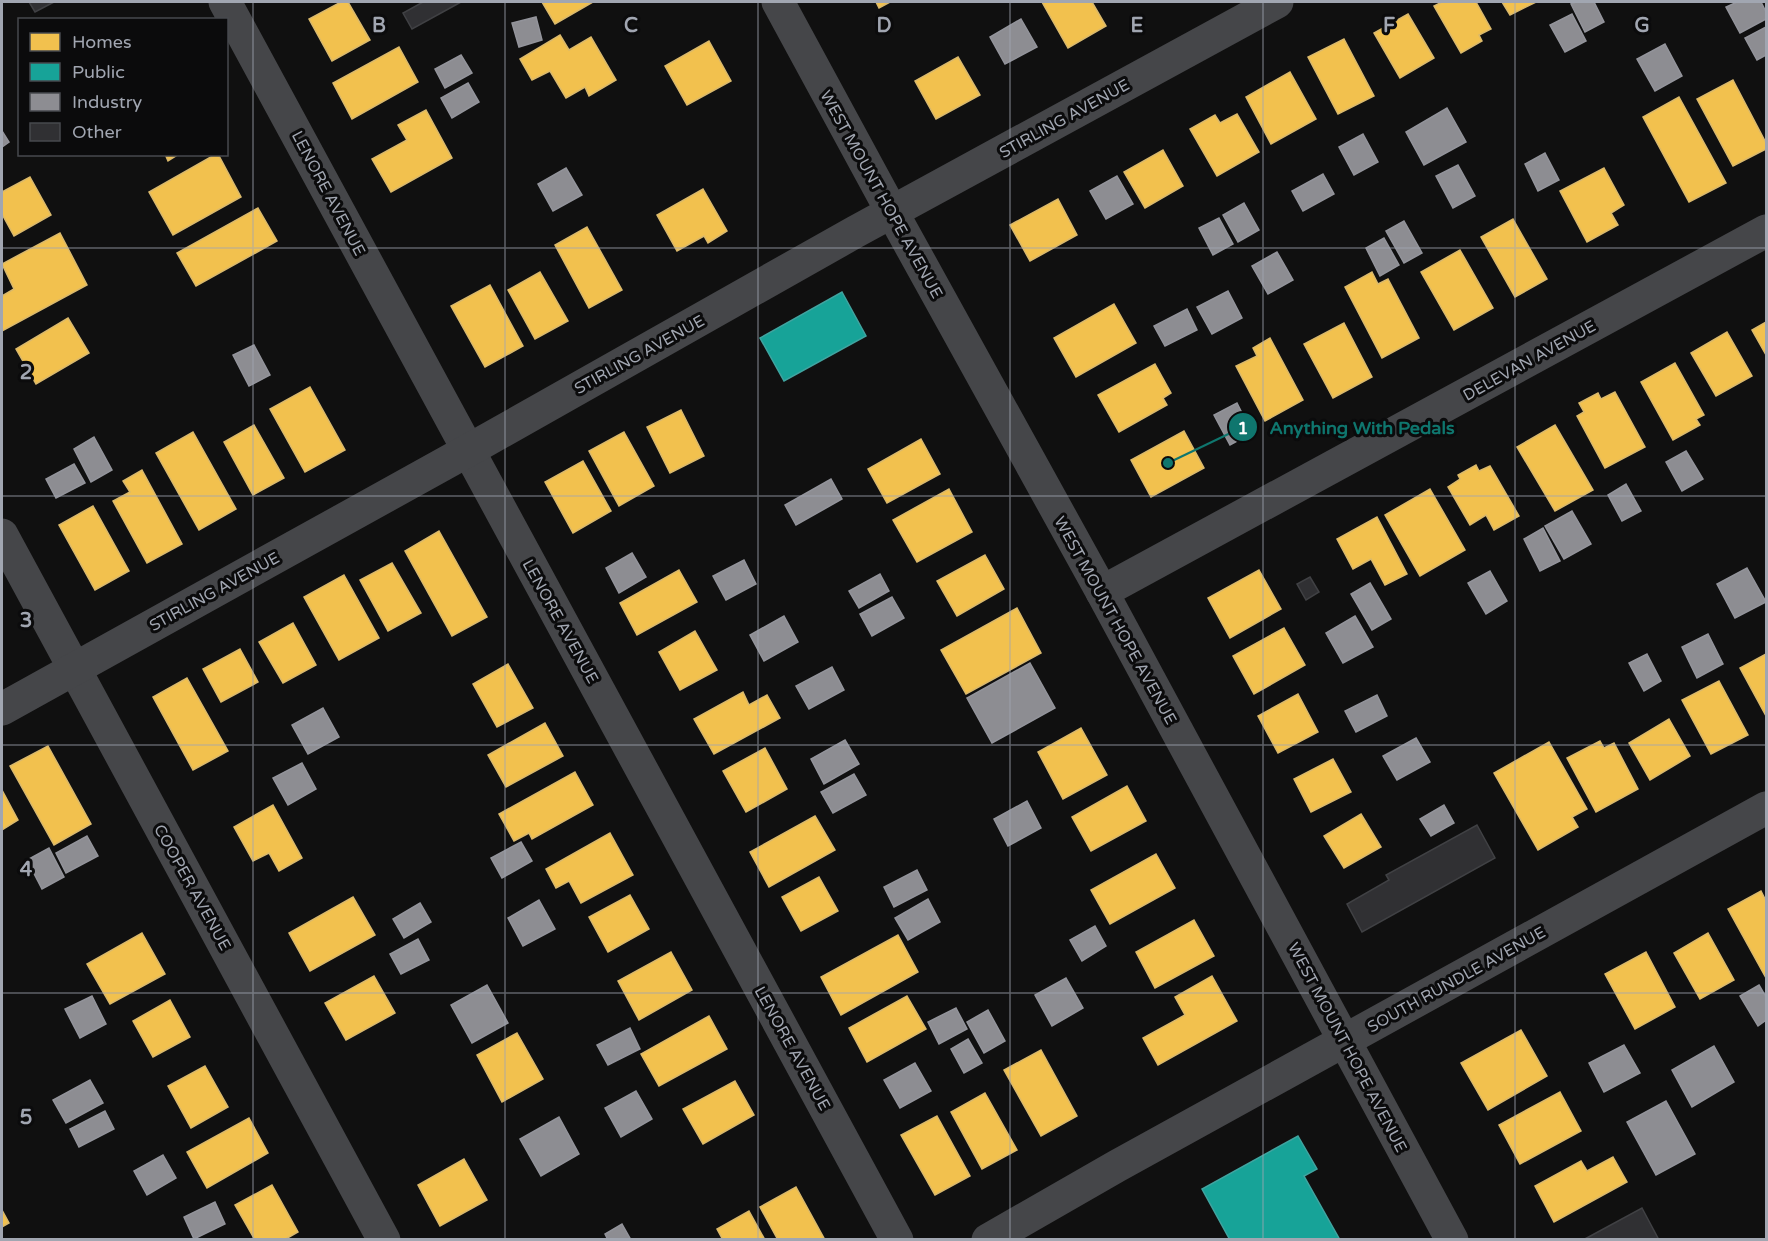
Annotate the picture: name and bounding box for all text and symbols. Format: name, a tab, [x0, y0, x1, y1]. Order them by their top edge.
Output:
text: B	[372, 14, 386, 38]
text: C	[624, 14, 638, 38]
text: D	[876, 14, 892, 38]
text: E	[1131, 14, 1144, 38]
text: F	[1383, 14, 1395, 38]
text: G	[1634, 14, 1650, 38]
legend	[18, 18, 228, 156]
text: Homes	[72, 31, 132, 53]
text: Public	[72, 61, 125, 83]
street label: STIRLING AVENUE	[996, 75, 1133, 163]
street label: WEST MOUNT HOPE AVENUE	[815, 87, 947, 302]
text: Industry	[72, 91, 143, 113]
text: Other	[72, 121, 122, 143]
street label: LENORE AVENUE	[287, 128, 370, 259]
street label: STIRLING AVENUE	[571, 311, 708, 399]
street label: DELEVAN AVENUE	[1460, 316, 1599, 406]
text: 2	[20, 361, 32, 385]
callout: Anything With Pedals	[1228, 409, 1467, 445]
text: 1	[1237, 417, 1249, 439]
text: Anything With Pedals	[1269, 417, 1455, 439]
street label: WEST MOUNT HOPE AVENUE	[1049, 513, 1181, 728]
street label: STIRLING AVENUE	[146, 548, 283, 636]
street label: LENORE AVENUE	[518, 556, 603, 687]
text: 3	[20, 609, 32, 633]
street label: COOPER AVENUE	[149, 821, 235, 954]
text: 4	[20, 858, 33, 882]
street label: SOUTH RUNDLE AVENUE	[1364, 922, 1549, 1037]
street label: WEST MOUNT HOPE AVENUE	[1283, 939, 1411, 1156]
street label: LENORE AVENUE	[750, 983, 835, 1114]
text: 5	[20, 1106, 32, 1130]

